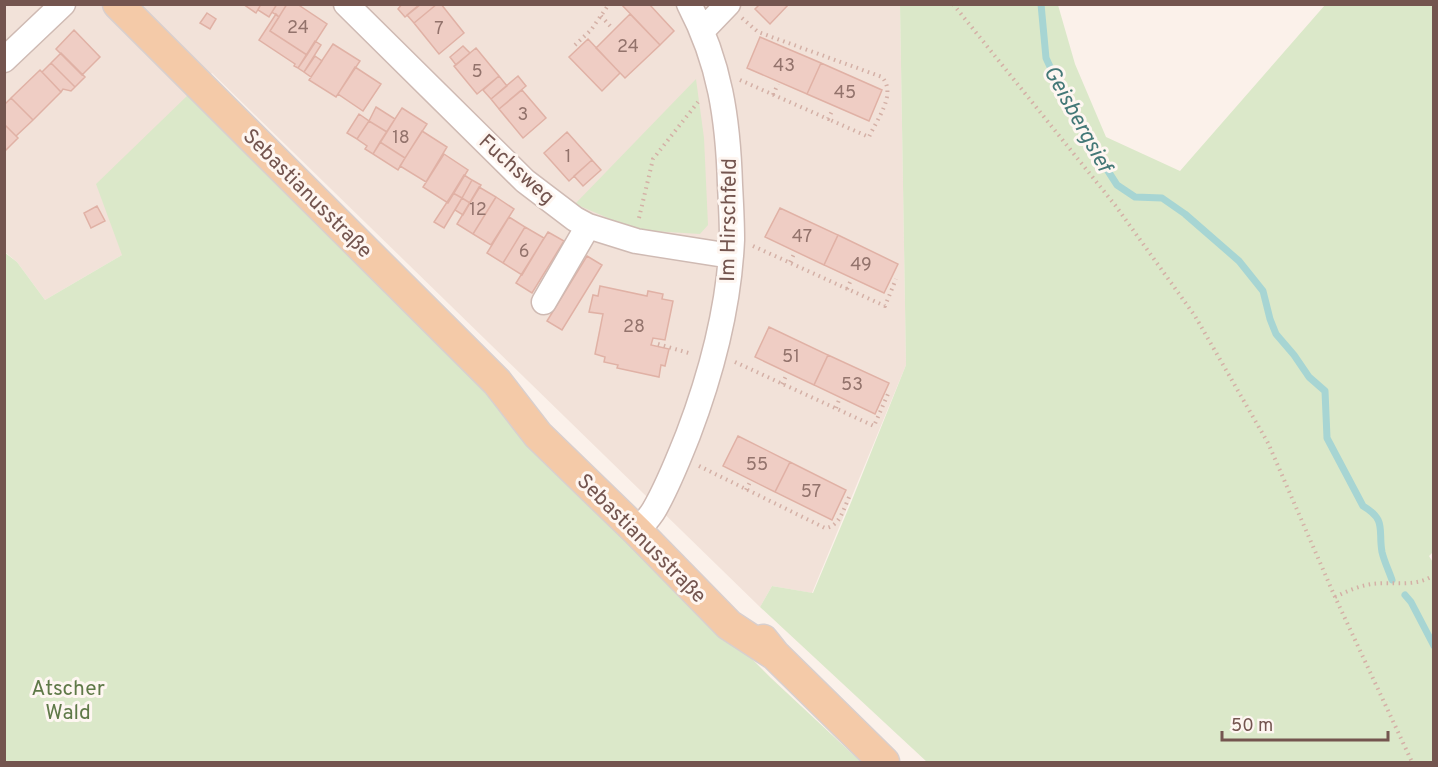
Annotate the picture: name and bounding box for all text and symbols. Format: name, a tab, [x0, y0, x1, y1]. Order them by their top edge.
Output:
house number: 24	[287, 17, 309, 40]
house number: 7	[434, 18, 444, 41]
house number: 24	[617, 36, 639, 59]
house number: 43	[773, 55, 795, 78]
house number: 5	[471, 61, 483, 84]
water label: Geisbergsief	[1036, 61, 1119, 180]
house number: 45	[834, 82, 856, 105]
house number: 3	[518, 104, 528, 127]
street label: Sebastianusstraße	[236, 124, 377, 265]
house number: 18	[392, 127, 410, 150]
street label: Fuchsweg	[472, 129, 560, 211]
house number: 1	[565, 146, 571, 169]
street label: Im Hirschfeld	[715, 158, 744, 282]
house number: 12	[469, 199, 487, 222]
house number: 47	[792, 226, 812, 249]
house number: 6	[519, 241, 529, 264]
house number: 49	[850, 254, 872, 277]
house number: 28	[623, 316, 645, 339]
house number: 51	[782, 346, 800, 369]
house number: 53	[841, 374, 863, 397]
house number: 55	[746, 454, 768, 477]
street label: Sebastianusstraße	[570, 469, 711, 610]
house number: 57	[801, 481, 821, 504]
park label: Atscher Wald	[31, 676, 105, 727]
scale bar	[1222, 704, 1388, 742]
text: 50 m	[1231, 715, 1273, 738]

